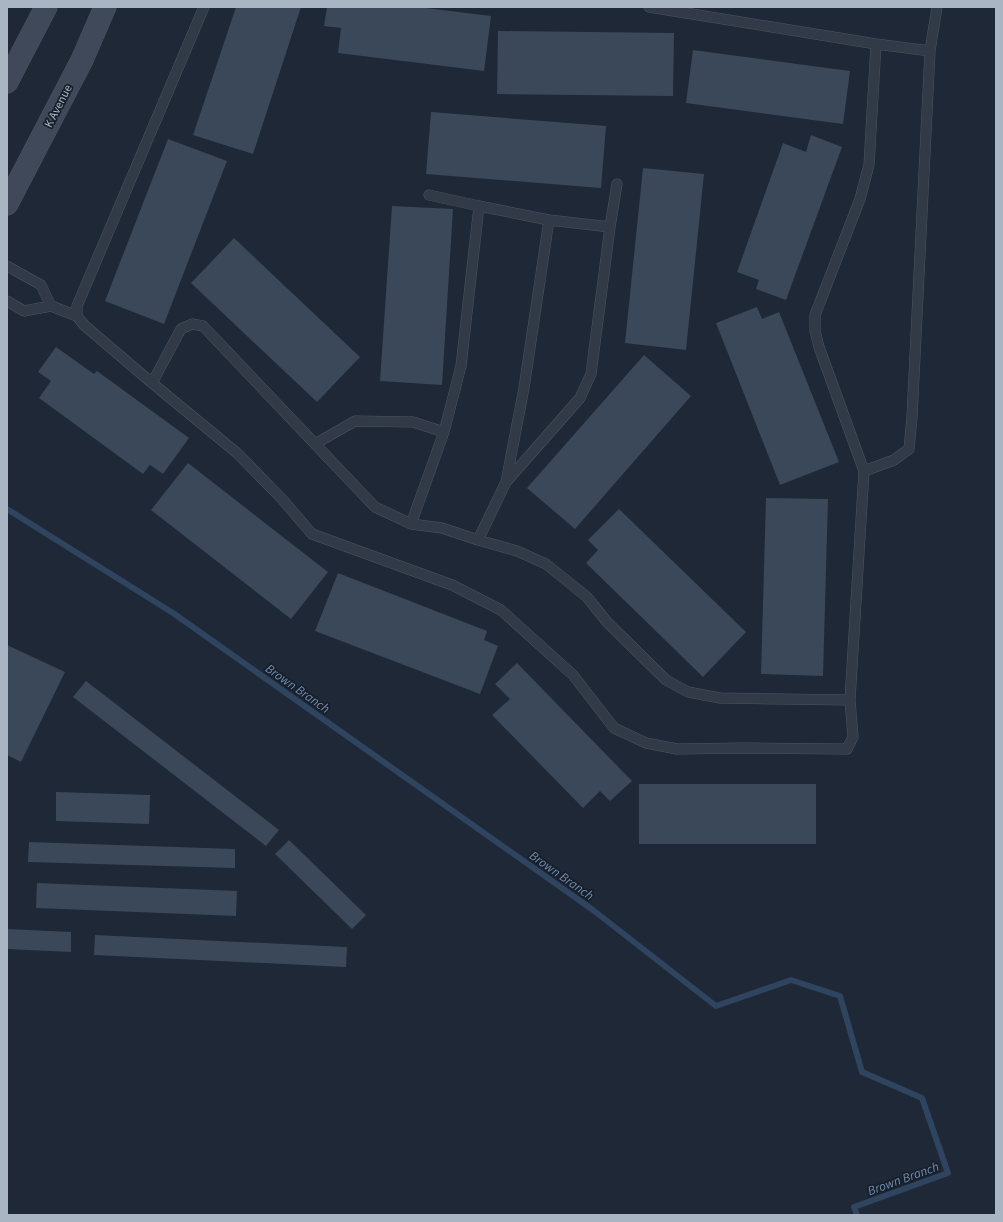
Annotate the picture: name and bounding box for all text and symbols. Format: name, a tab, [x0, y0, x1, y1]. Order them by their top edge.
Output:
street label: K Avenue	[40, 82, 77, 131]
water label: Brown Branch	[262, 660, 333, 718]
water label: Brown Branch	[526, 847, 597, 905]
water label: Brown Branch	[865, 1158, 942, 1200]

